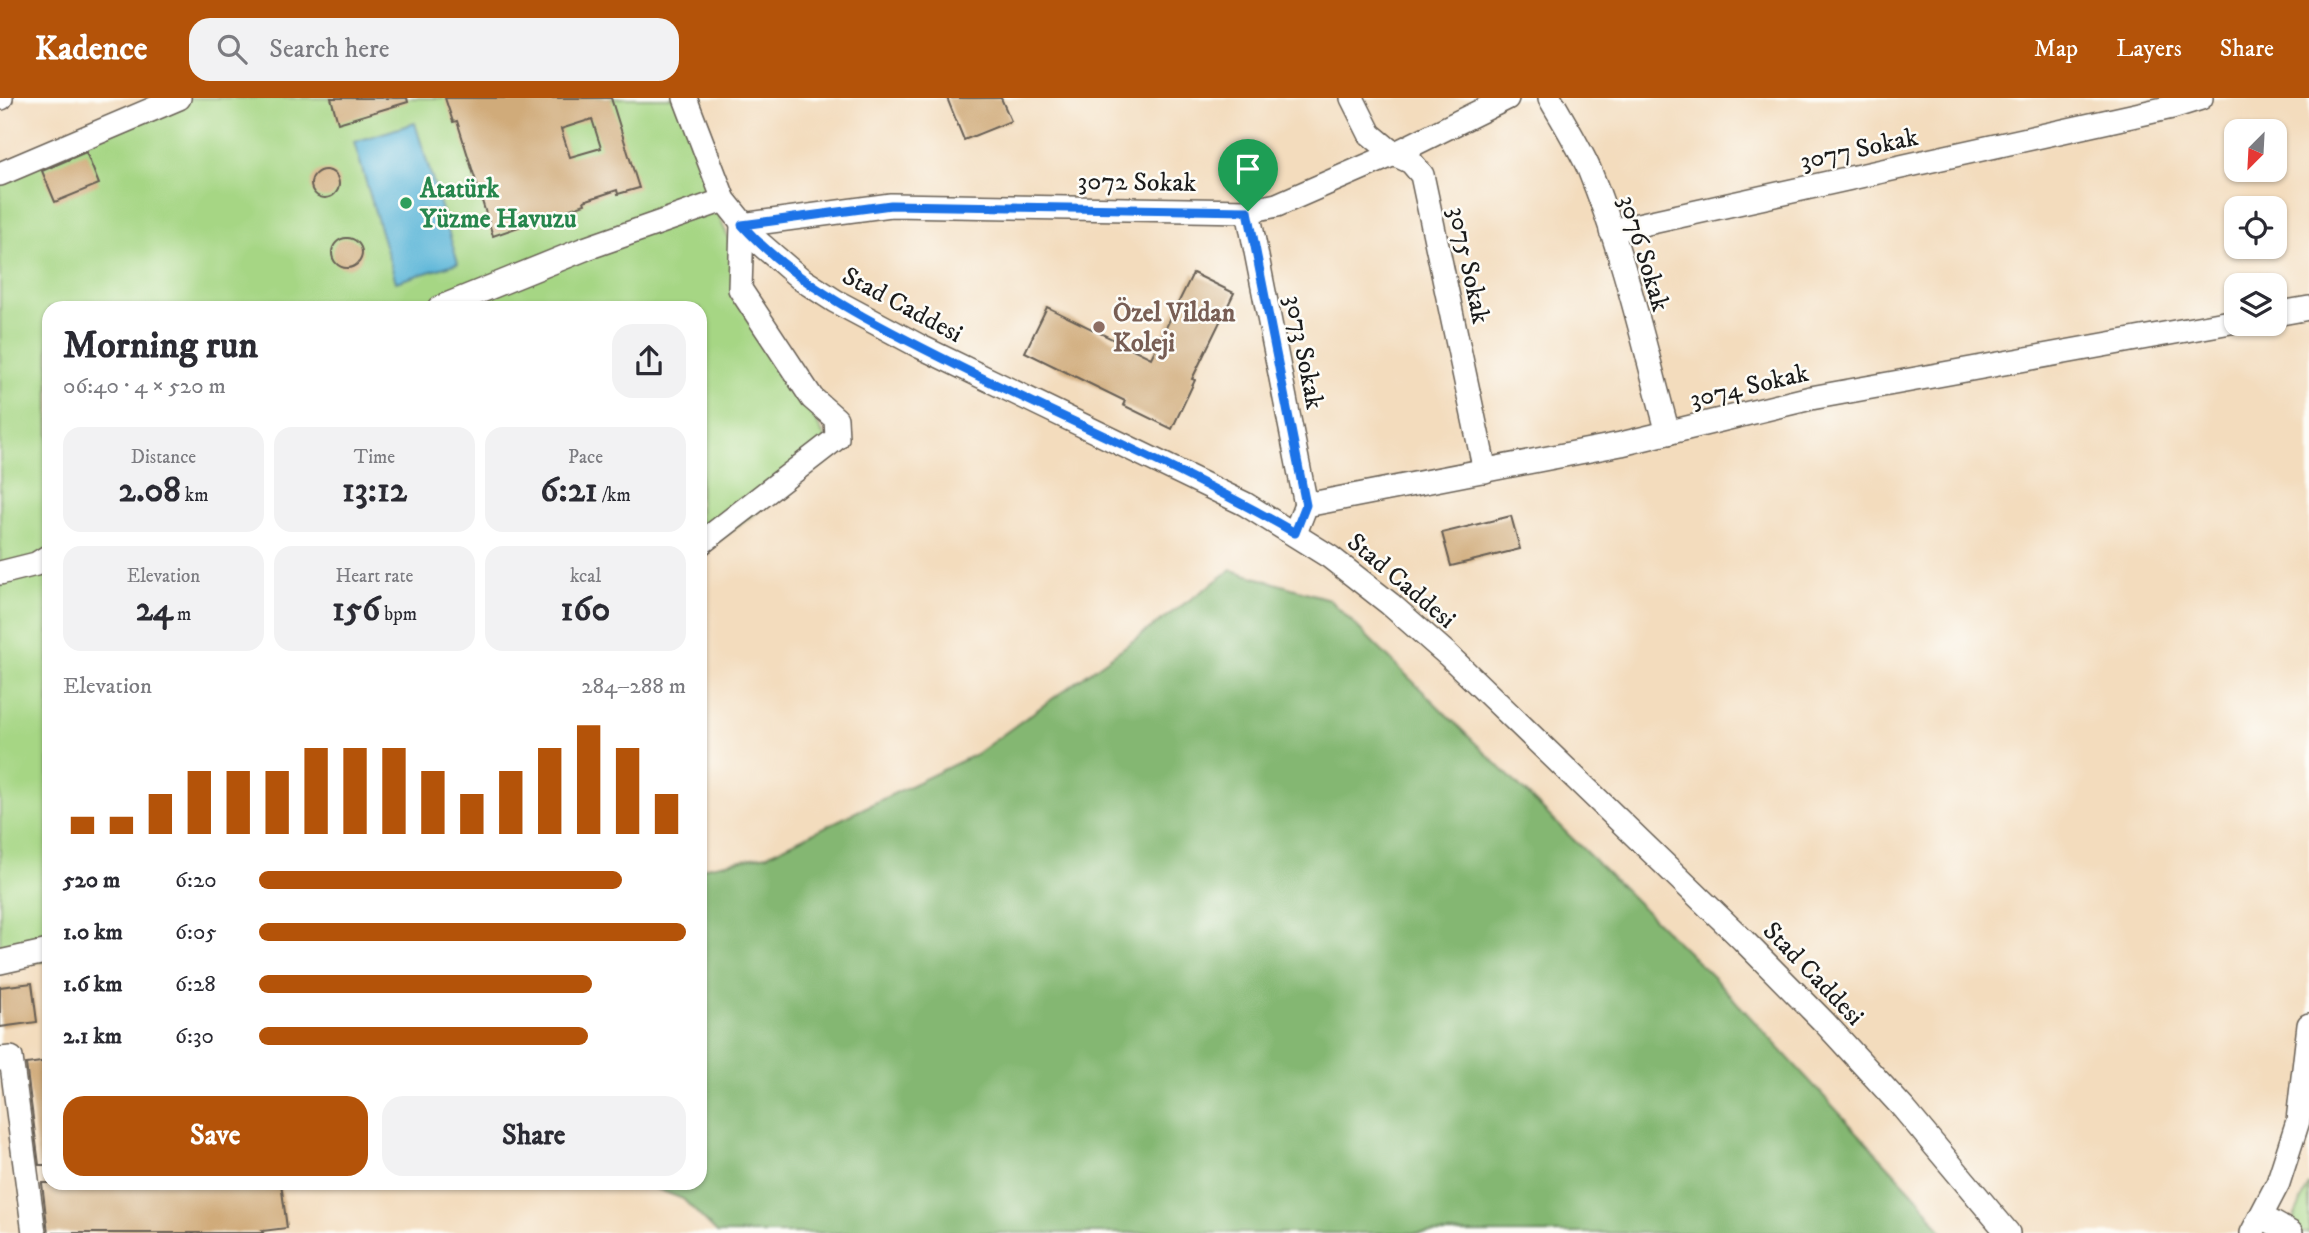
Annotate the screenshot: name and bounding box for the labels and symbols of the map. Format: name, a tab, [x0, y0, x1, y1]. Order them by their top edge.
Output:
north arrow	[2224, 119, 2287, 182]
street label: 3077 Sokak	[1797, 121, 1921, 178]
pin	[1218, 139, 1278, 211]
street label: 3072 Sokak	[1077, 165, 1197, 200]
place label: Atatürk Yüzme Havuzu	[419, 173, 577, 236]
street label: 3076 Sokak	[1610, 192, 1677, 315]
marker: Atatürk Yüzme Havuzu	[398, 195, 414, 211]
street label: 3075 Sokak	[1440, 204, 1497, 327]
street label: Stad Caddesi	[836, 260, 968, 351]
street label: 3073 Sokak	[1276, 292, 1331, 412]
place label: Özel Vildan Koleji	[1113, 296, 1236, 360]
marker: Özel Vildan Koleji	[1091, 319, 1107, 335]
street label: 3074 Sokak	[1687, 357, 1812, 416]
street label: Stad Caddesi	[1340, 526, 1462, 636]
street label: Stad Caddesi	[1755, 915, 1871, 1033]

